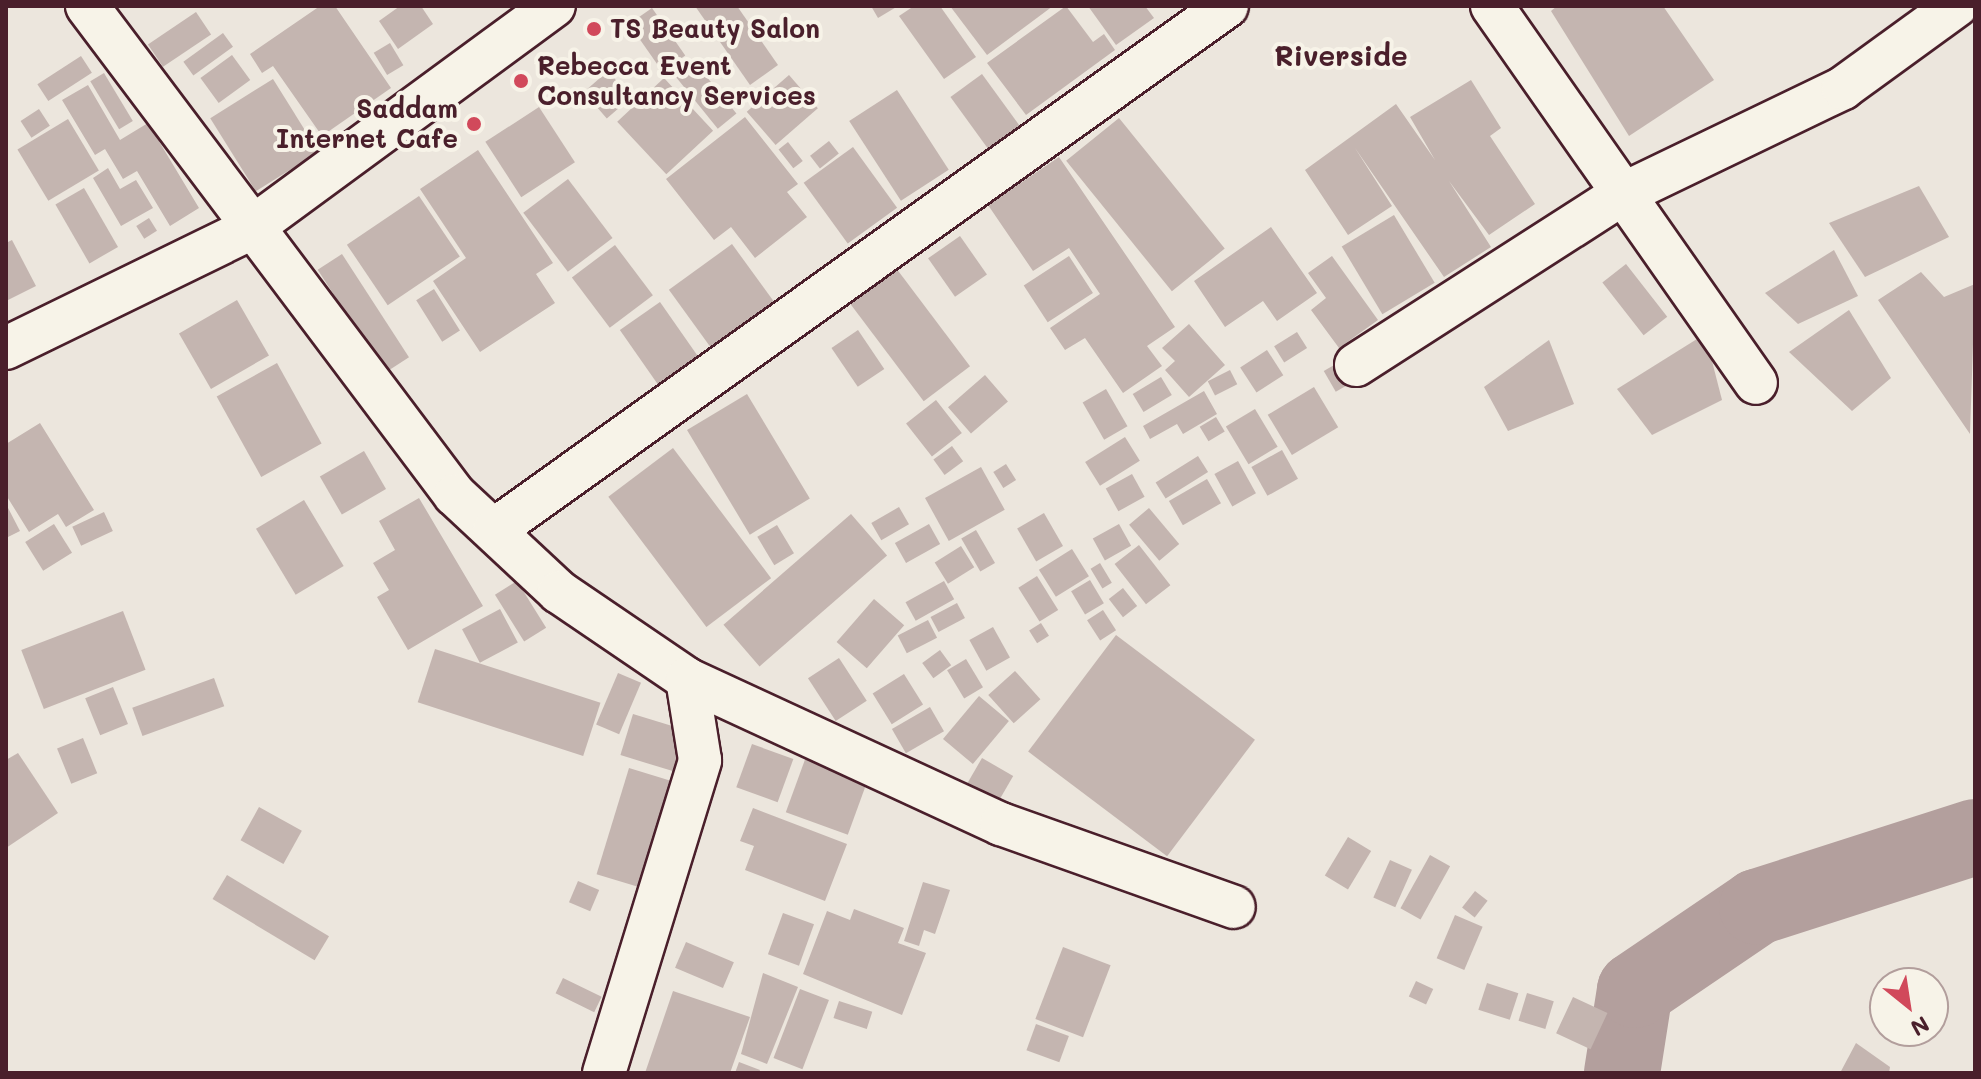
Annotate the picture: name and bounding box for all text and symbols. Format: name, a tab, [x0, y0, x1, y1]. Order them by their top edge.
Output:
place label: TS Beauty Salon	[610, 13, 820, 45]
marker: TS Beauty Salon	[585, 20, 603, 38]
district label: Riverside	[1274, 38, 1408, 72]
place label: Rebecca Event Consultancy Services	[537, 50, 816, 112]
marker: Rebecca Event Consultancy Services	[512, 72, 530, 90]
place label: Saddam Internet Cafe	[276, 93, 458, 154]
marker: Saddam Internet Cafe	[465, 115, 483, 133]
north arrow	[1869, 967, 1949, 1047]
text: N	[1906, 1010, 1935, 1043]

